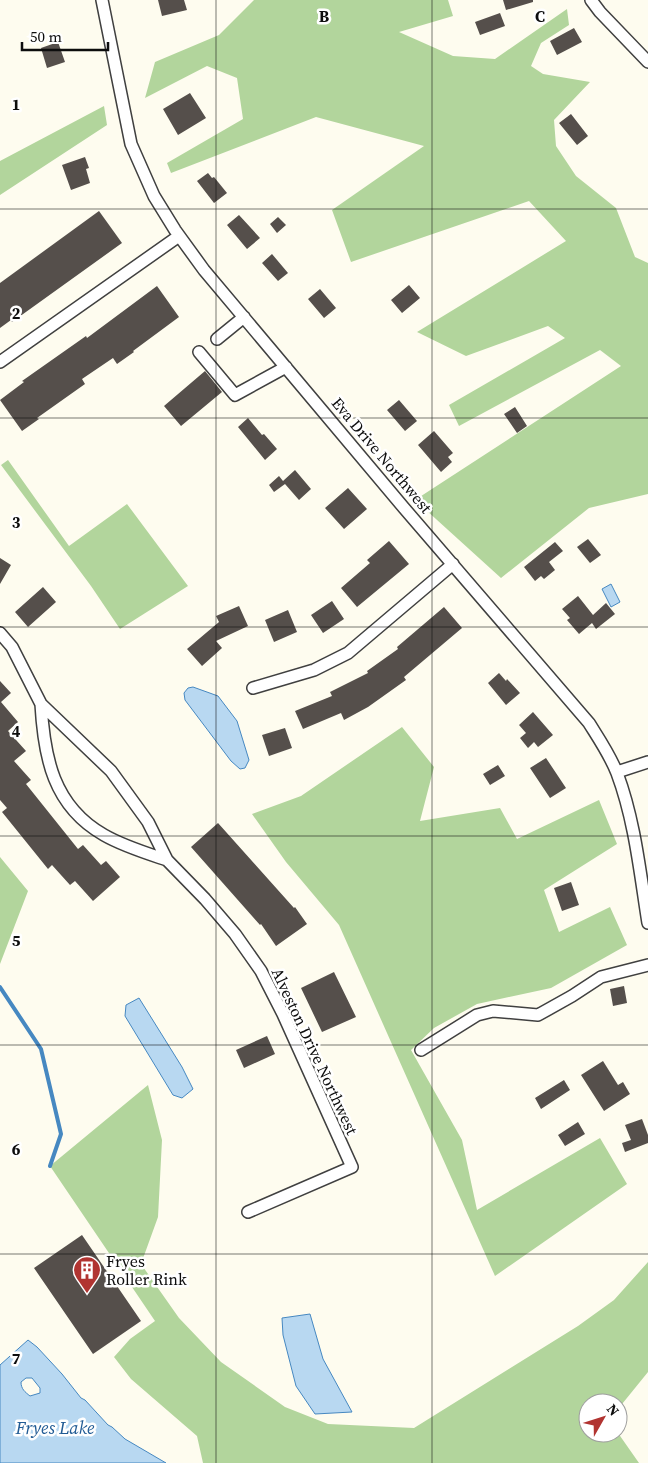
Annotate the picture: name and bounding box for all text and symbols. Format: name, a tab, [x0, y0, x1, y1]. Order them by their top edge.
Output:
text: B	[319, 5, 330, 27]
text: C	[535, 5, 545, 27]
scale bar	[22, 20, 109, 52]
text: 50 m	[30, 26, 62, 47]
text: 1	[12, 93, 20, 115]
text: 2	[12, 302, 21, 324]
street label: Eva Drive Northwest	[327, 392, 438, 518]
text: 3	[12, 511, 21, 533]
text: 4	[12, 720, 21, 742]
text: 5	[12, 929, 21, 951]
street label: Alveston Drive Northwest	[267, 964, 364, 1139]
text: 6	[12, 1138, 21, 1160]
place label: Fryes Roller Rink	[106, 1250, 187, 1290]
building icon: Fryes Roller Rink	[72, 1255, 102, 1294]
text: 7	[12, 1347, 21, 1369]
north arrow	[578, 1393, 628, 1443]
text: N	[602, 1400, 624, 1420]
water label: Fryes Lake	[15, 1415, 95, 1440]

